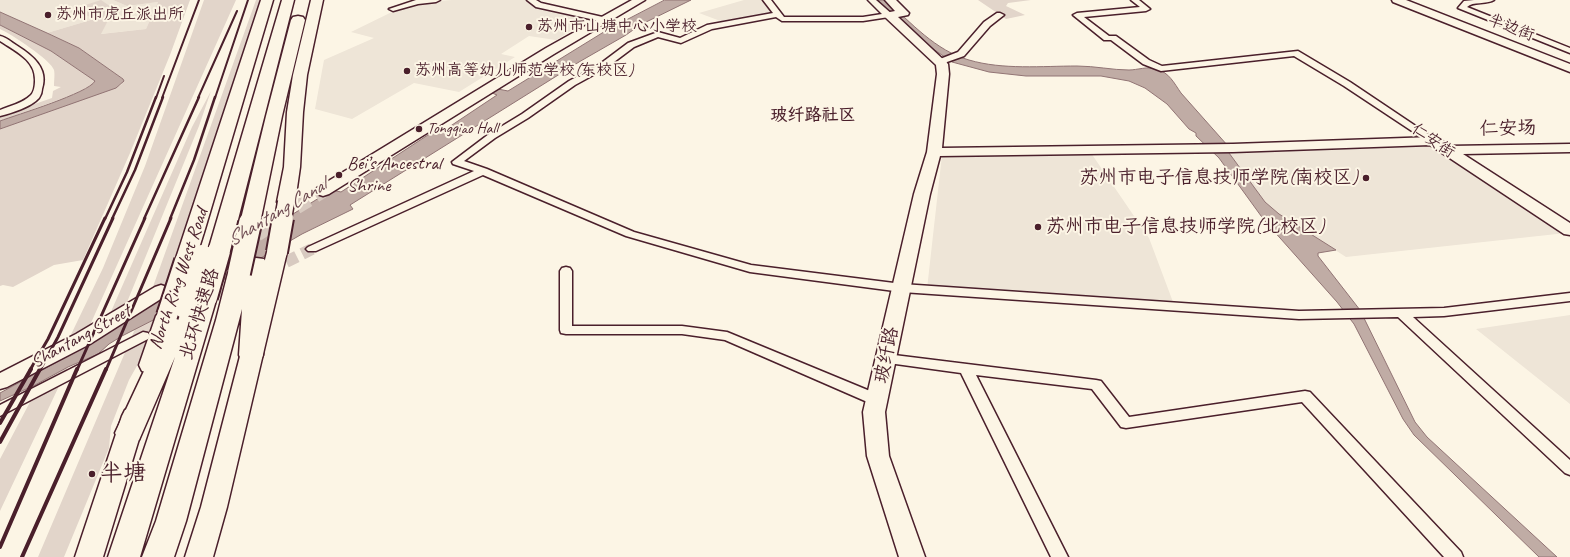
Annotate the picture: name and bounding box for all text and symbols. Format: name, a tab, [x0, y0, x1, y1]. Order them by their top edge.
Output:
place label: 苏州市虎丘派出所	[56, 5, 184, 25]
marker: 苏州市虎丘派出所	[43, 10, 53, 20]
street label: 半边街	[1485, 10, 1537, 46]
place label: 苏州市山塘中心小学校	[537, 17, 697, 37]
marker: 苏州市山塘中心小学校	[524, 22, 534, 32]
place label: 苏州高等幼儿师范学校(东校区)	[415, 61, 634, 81]
marker: 苏州高等幼儿师范学校(东校区)	[402, 66, 412, 76]
district label: 玻纤路社区	[771, 106, 855, 126]
street label: 仁安场	[1479, 117, 1537, 141]
place label: Tongqiao Hall	[427, 119, 498, 139]
street label: 仁安街	[1408, 120, 1458, 162]
marker: Tongqiao Hall	[414, 124, 424, 134]
place label: Bei’s Ancestral Shrine	[347, 153, 441, 197]
place label: 苏州市电子信息技师学院(南校区)	[1079, 167, 1358, 189]
marker: Bei’s Ancestral Shrine	[334, 170, 344, 180]
marker: 苏州市电子信息技师学院(南校区)	[1361, 173, 1371, 183]
water label: Shantang Canal	[223, 174, 331, 252]
street label: North Ring West Road	[144, 206, 214, 352]
place label: 苏州市电子信息技师学院(北校区)	[1046, 216, 1325, 238]
marker: 苏州市电子信息技师学院(北校区)	[1033, 222, 1043, 232]
street label: 北环快速路	[175, 265, 225, 363]
street label: Shantang Street	[27, 300, 135, 374]
street label: 玻纤路	[870, 325, 904, 385]
place label: 半塘	[100, 460, 146, 488]
marker: 半塘	[87, 469, 97, 479]

